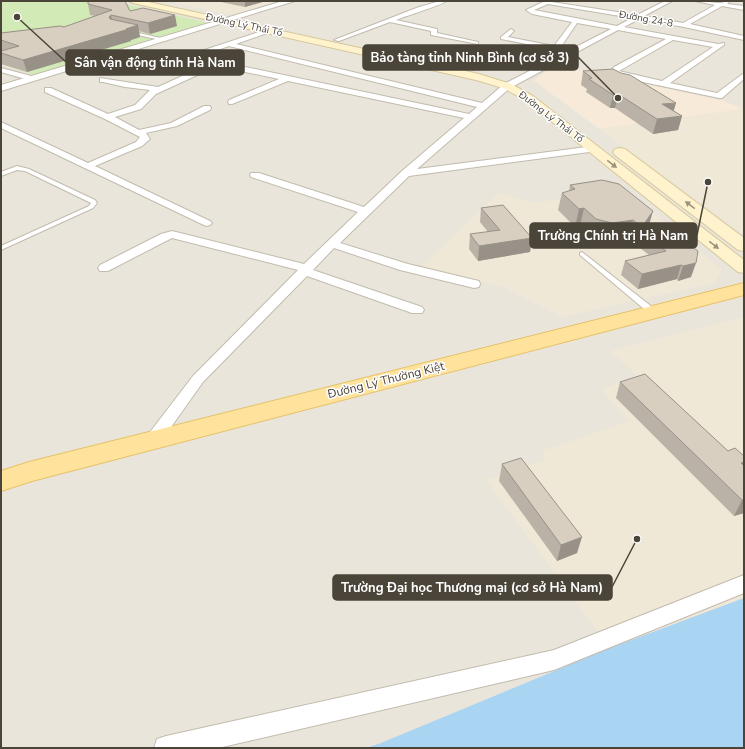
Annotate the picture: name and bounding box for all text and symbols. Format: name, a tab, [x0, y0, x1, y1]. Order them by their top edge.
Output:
street label: Đường 24-8	[617, 7, 674, 31]
street label: Đường Lý Thái Tổ	[203, 10, 284, 40]
callout: Bảo tàng tỉnh Ninh Bình (cơ sở 3)	[363, 45, 578, 70]
text: Bảo tàng tỉnh Ninh Bình (cơ sở 3)	[370, 49, 570, 67]
callout: Sân vận động tỉnh Hà Nam	[66, 50, 244, 75]
text: Sân vận động tỉnh Hà Nam	[74, 54, 236, 72]
street label: Đường Lý Thái Tổ	[515, 87, 587, 146]
one-way arrow	[607, 160, 618, 168]
one-way arrow	[685, 201, 696, 209]
callout: Trường Chính trị Hà Nam	[530, 223, 697, 248]
text: Trường Chính trị Hà Nam	[538, 227, 688, 245]
one-way arrow	[709, 241, 720, 249]
street label: Đường Lý Thường Kiệt	[325, 358, 447, 402]
callout: Trường Đại học Thương mại (cơ sở Hà Nam)	[333, 575, 612, 600]
text: Trường Đại học Thương mại (cơ sở Hà Nam)	[341, 579, 603, 597]

